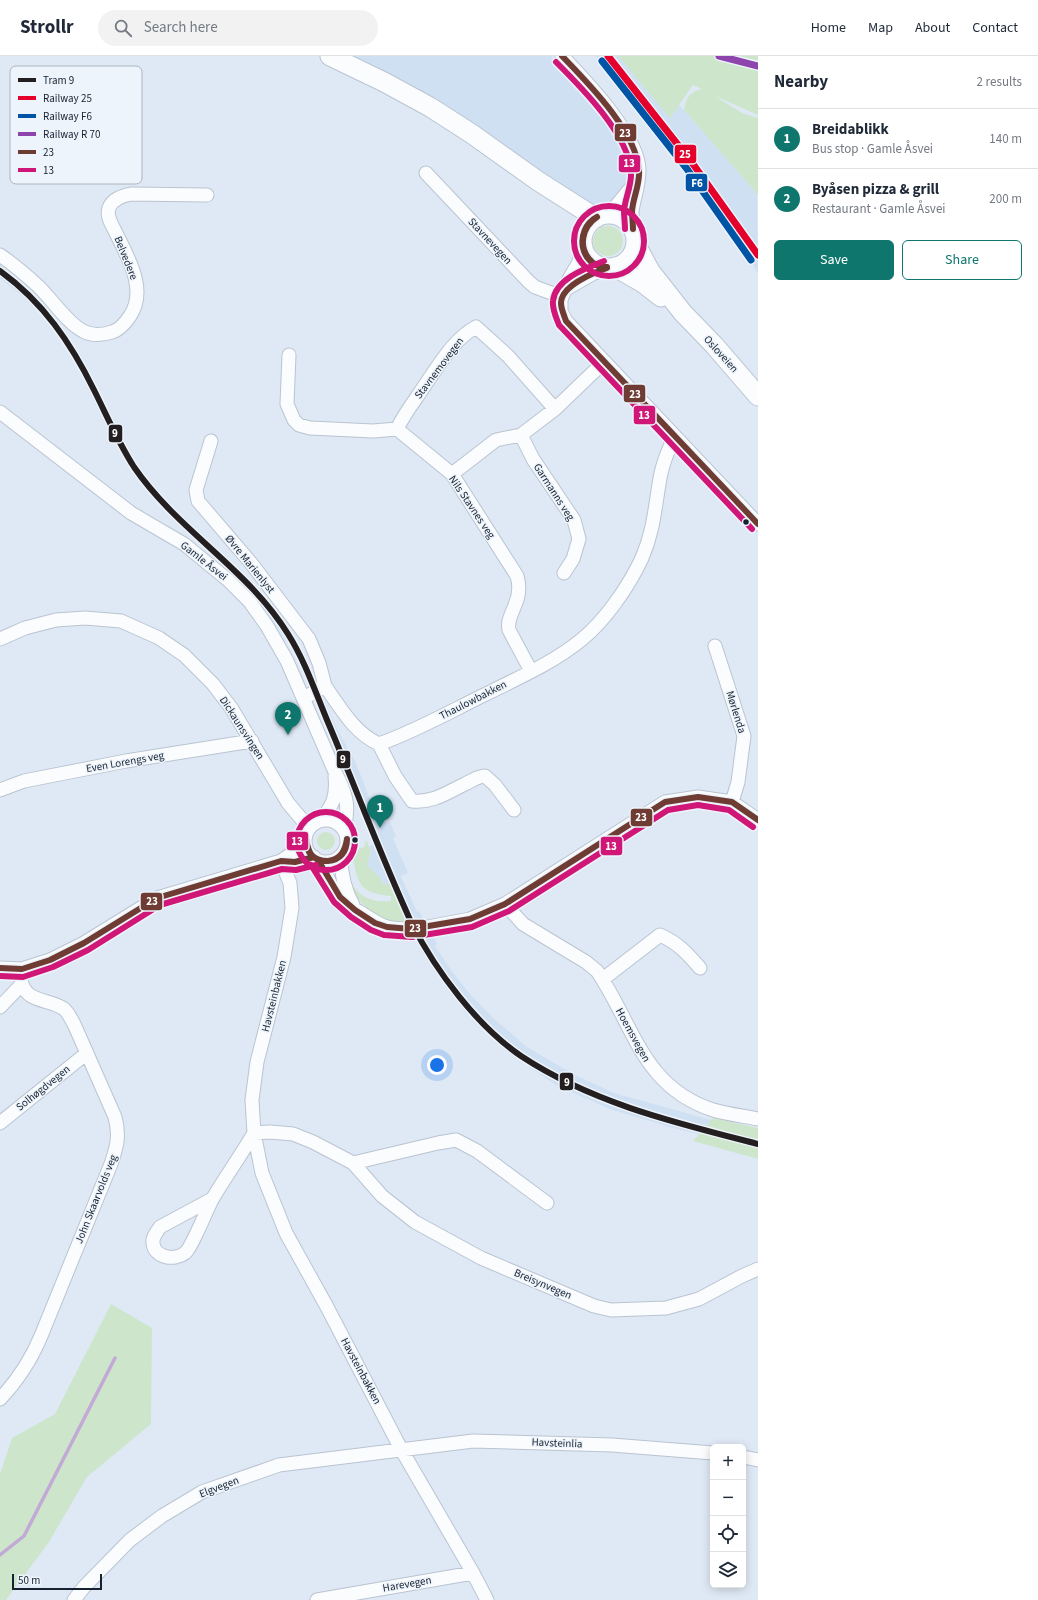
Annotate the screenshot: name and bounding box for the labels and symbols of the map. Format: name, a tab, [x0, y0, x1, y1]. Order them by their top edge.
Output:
legend	[10, 66, 142, 184]
text: Tram 9	[43, 73, 74, 88]
text: Railway 25	[43, 91, 92, 106]
text: Railway F6	[43, 109, 92, 124]
line badge: 23	[614, 123, 637, 142]
text: 23	[619, 126, 631, 141]
text: Railway R 70	[43, 127, 100, 142]
line badge: 25	[674, 144, 697, 164]
text: 23	[43, 145, 54, 160]
text: 25	[679, 147, 691, 162]
line badge: 13	[618, 154, 641, 173]
text: 13	[623, 156, 635, 171]
text: 13	[43, 163, 54, 178]
line badge: F6	[685, 173, 708, 192]
text: F6	[691, 176, 703, 191]
street label: Stavnevegen	[465, 214, 515, 268]
street label: Belvedere	[110, 234, 142, 283]
street label: Osloveien	[700, 332, 742, 376]
street label: Stavnemovegen	[411, 334, 467, 402]
line badge: 23	[623, 384, 646, 403]
text: 23	[629, 387, 641, 402]
line badge: 13	[633, 405, 656, 425]
text: 13	[638, 408, 650, 423]
line badge: 9	[108, 424, 123, 443]
text: 9	[112, 426, 118, 441]
street label: Garmanns veg	[530, 460, 578, 524]
street label: Nils Stavnes veg	[445, 472, 499, 542]
unlabelled marker	[741, 517, 751, 527]
street label: Øvre Marienlyst	[222, 532, 278, 597]
street label: Gamle Åsvei	[177, 538, 231, 584]
street label: Thaulowbakken	[437, 677, 509, 723]
street label: Mørlenda	[722, 689, 750, 735]
street label: Dickaunsvingen	[216, 693, 268, 763]
pin: 2	[275, 702, 301, 735]
street label: Even Lorengs veg	[85, 748, 166, 776]
line badge: 9	[336, 750, 351, 769]
text: 9	[340, 752, 346, 767]
pin: 1	[367, 795, 393, 828]
line badge: 23	[630, 808, 653, 827]
text: 23	[635, 810, 647, 825]
line badge: 13	[286, 831, 309, 851]
text: 13	[291, 834, 303, 849]
unlabelled marker	[350, 835, 360, 845]
line badge: 13	[600, 836, 623, 856]
text: 13	[605, 839, 617, 854]
line badge: 23	[140, 892, 163, 911]
text: 23	[146, 894, 158, 909]
line badge: 23	[404, 919, 427, 938]
text: 23	[409, 921, 421, 936]
street label: Havsteinbakken	[258, 958, 290, 1034]
street label: Hoemsvegen	[612, 1005, 654, 1065]
your location	[427, 1055, 447, 1075]
street label: Solhøgdvegen	[13, 1062, 73, 1114]
line badge: 9	[559, 1072, 574, 1091]
text: 9	[564, 1075, 570, 1090]
street label: John Skaarvolds veg	[71, 1152, 121, 1246]
street label: Breisynvegen	[512, 1265, 574, 1303]
street label: Havsteinbakken	[337, 1335, 385, 1407]
street label: Havsteinlia	[531, 1435, 583, 1451]
street label: Elgvegen	[197, 1473, 241, 1501]
scale bar	[12, 1572, 102, 1591]
street label: Harevegen	[381, 1572, 433, 1596]

